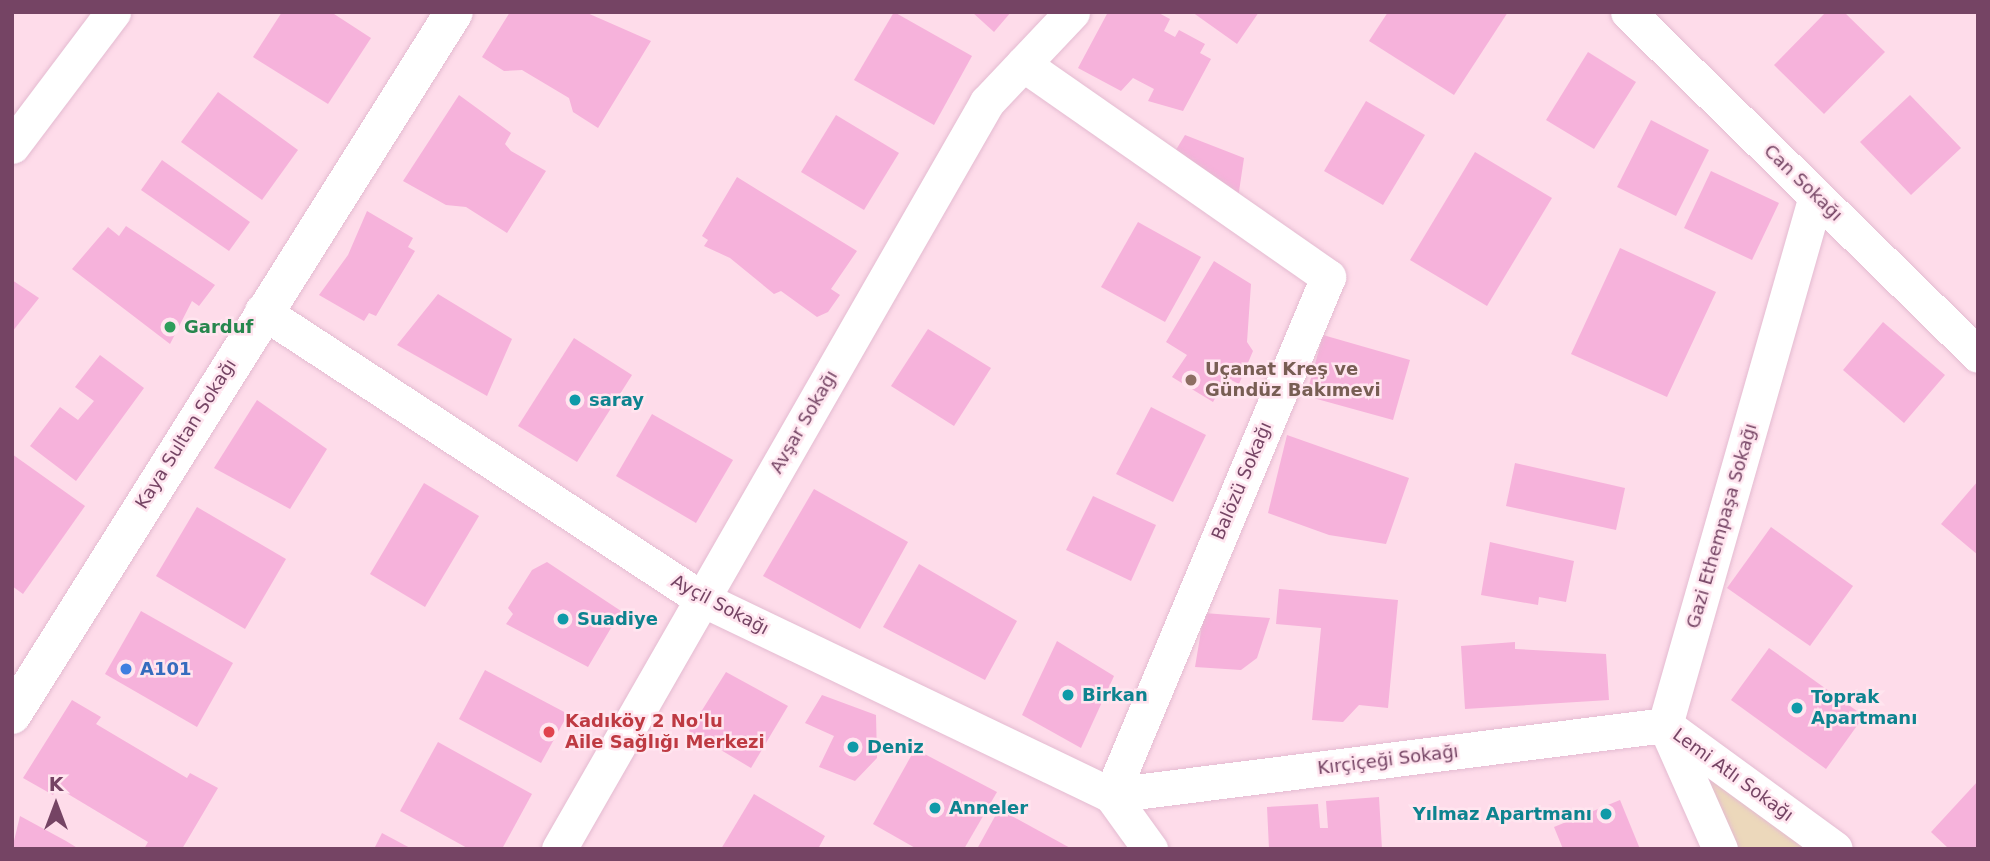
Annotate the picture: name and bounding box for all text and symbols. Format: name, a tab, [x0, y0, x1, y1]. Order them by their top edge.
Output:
street label: Can Sokağı	[1759, 140, 1847, 226]
place label: Garduf	[184, 316, 253, 338]
marker: Garduf	[162, 319, 178, 335]
street label: Kaya Sultan Sokağı	[131, 355, 241, 513]
place label: Uçanat Kreş ve Gündüz Bakımevi	[1205, 359, 1381, 402]
street label: Avşar Sokağı	[766, 367, 842, 477]
marker: Uçanat Kreş ve Gündüz Bakımevi	[1183, 372, 1199, 388]
place label: saray	[589, 389, 644, 411]
marker: saray	[567, 392, 583, 408]
street label: Balözü Sokağı	[1207, 419, 1277, 543]
street label: Gazi Ethempaşa Sokağı	[1682, 421, 1762, 631]
street label: Ayçil Sokağı	[668, 570, 772, 640]
place label: Suadiye	[577, 608, 658, 630]
marker: Suadiye	[555, 611, 571, 627]
place label: A101	[140, 658, 192, 680]
marker: A101	[118, 661, 134, 677]
place label: Birkan	[1082, 684, 1148, 706]
marker: Birkan	[1060, 687, 1076, 703]
place label: Toprak Apartmanı	[1811, 687, 1917, 730]
marker: Toprak Apartmanı	[1789, 700, 1805, 716]
place label: Kadıköy 2 No'lu Aile Sağlığı Merkezi	[565, 711, 765, 754]
marker: Kadıköy 2 No'lu Aile Sağlığı Merkezi	[539, 722, 559, 742]
street label: Lemi Atlı Sokağı	[1668, 724, 1798, 826]
place label: Deniz	[867, 736, 924, 758]
marker: Deniz	[845, 739, 861, 755]
street label: Kırçiçeği Sokağı	[1316, 741, 1460, 779]
north arrow	[21, 770, 91, 840]
text: K	[49, 773, 63, 795]
place label: Anneler	[949, 797, 1028, 819]
marker: Anneler	[927, 800, 943, 816]
place label: Yılmaz Apartmanı	[1413, 803, 1592, 825]
marker: Yılmaz Apartmanı	[1598, 806, 1614, 822]

